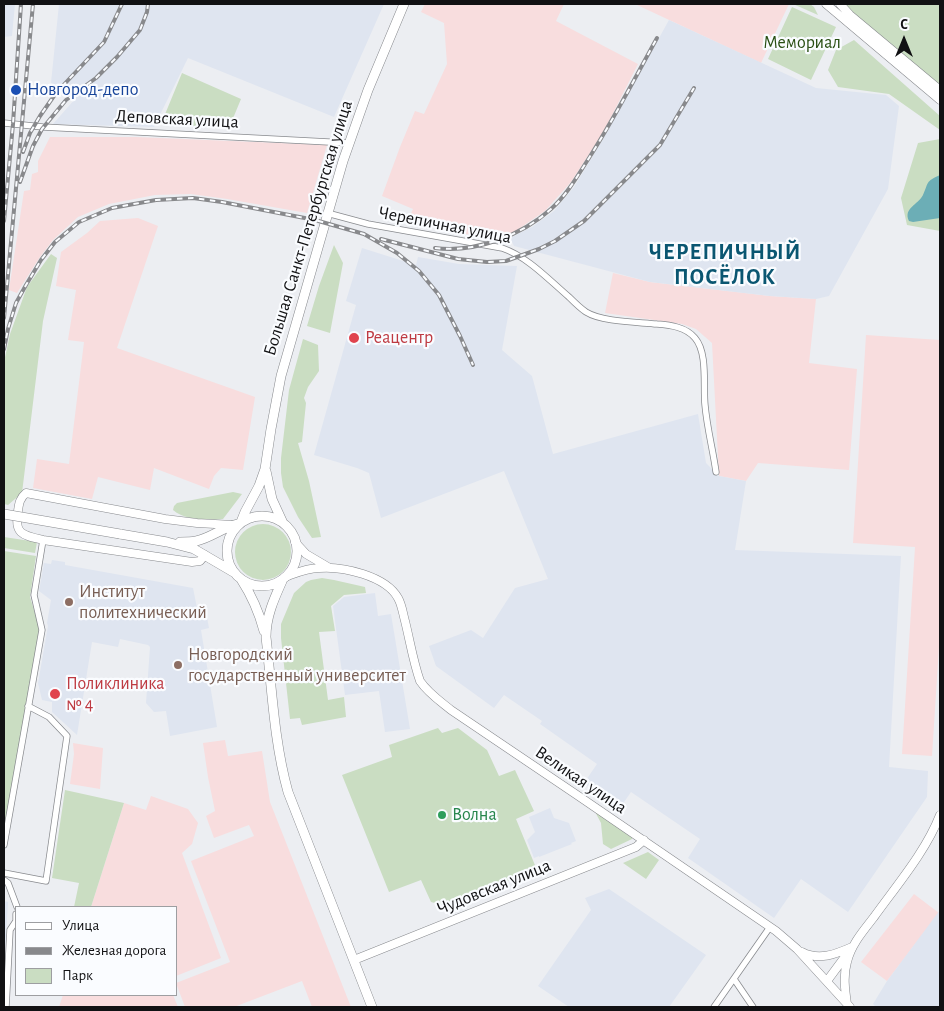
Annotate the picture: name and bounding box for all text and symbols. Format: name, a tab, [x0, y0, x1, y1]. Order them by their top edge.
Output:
north arrow	[879, 15, 929, 65]
text: С	[900, 18, 908, 32]
park label: Мемориал	[763, 32, 841, 54]
place label: Новгород-депо	[27, 79, 138, 101]
marker: Новгород-депо	[9, 83, 23, 97]
street label: Большая Санкт-Петербургская улица	[259, 98, 357, 358]
street label: Деповская улица	[115, 105, 239, 133]
street label: Черепичная улица	[377, 202, 513, 248]
district label: ЧЕРЕПИЧНЫЙ ПОСЁЛОК	[647, 239, 803, 290]
place label: Реацентр	[365, 327, 433, 349]
marker: Реацентр	[347, 331, 361, 345]
place label: Институт политехнический	[79, 581, 207, 624]
marker: Институт политехнический	[63, 596, 75, 608]
place label: Новгородский государственный университет	[188, 644, 406, 686]
marker: Новгородский государственный университет	[172, 659, 184, 671]
place label: Поликлиника № 4	[66, 673, 164, 716]
marker: Поликлиника № 4	[48, 687, 62, 701]
street label: Великая улица	[531, 741, 631, 819]
place label: Волна	[452, 804, 497, 826]
marker: Волна	[436, 809, 448, 821]
street label: Чудовская улица	[434, 854, 554, 920]
legend	[15, 906, 178, 996]
text: Улица	[62, 918, 99, 933]
text: Железная дорога	[62, 943, 166, 958]
text: Парк	[62, 968, 93, 983]

